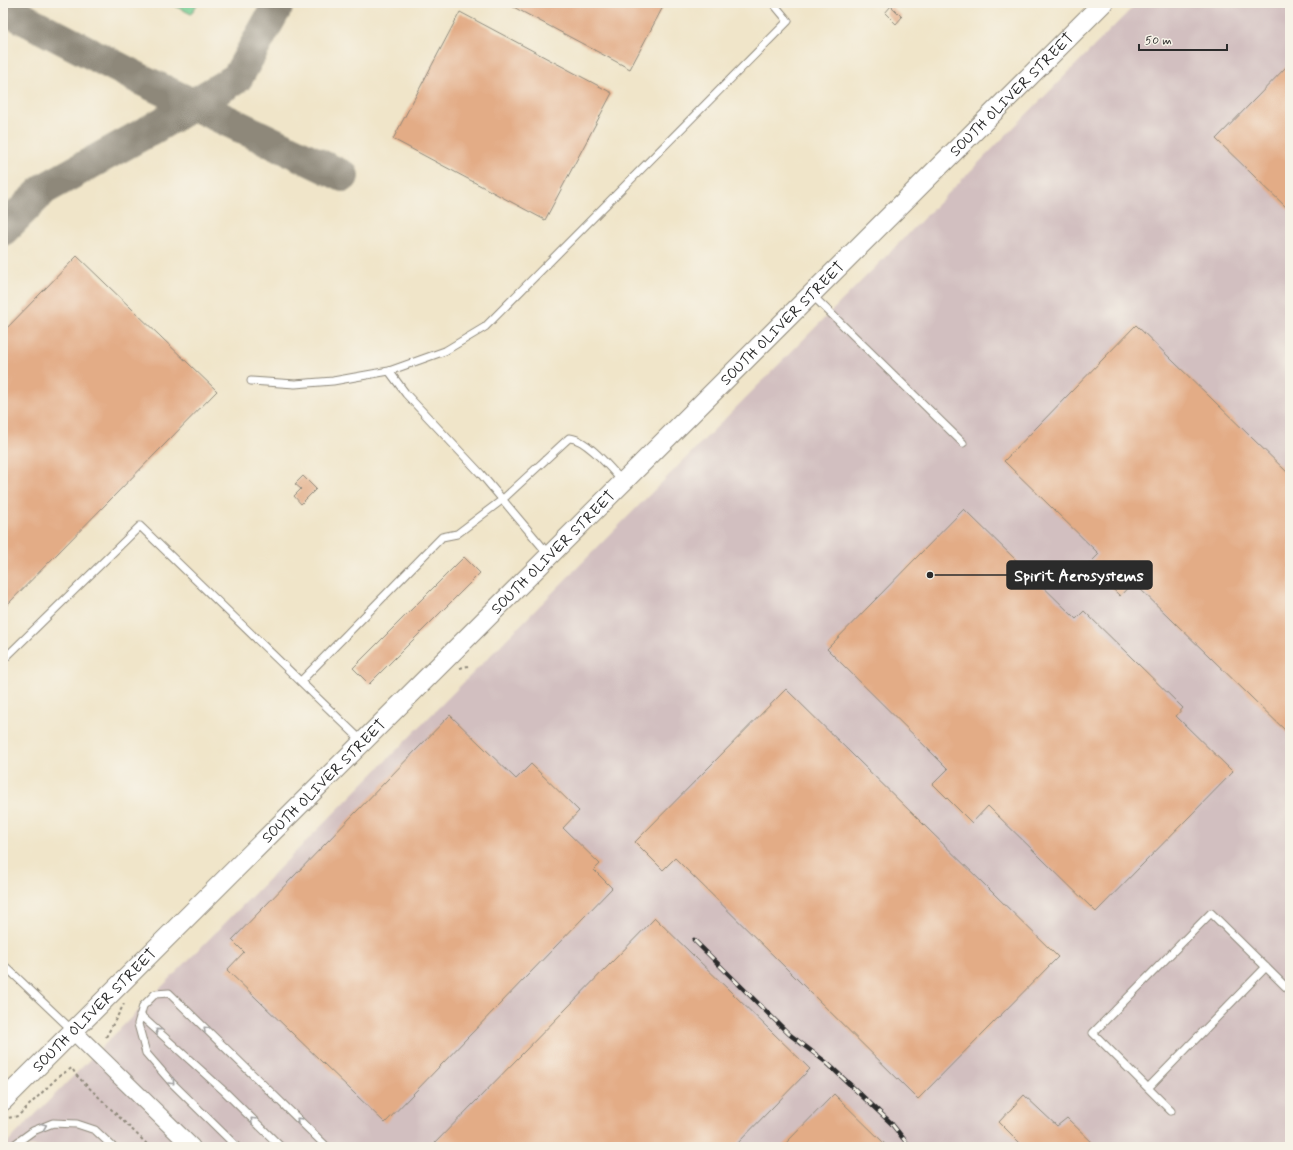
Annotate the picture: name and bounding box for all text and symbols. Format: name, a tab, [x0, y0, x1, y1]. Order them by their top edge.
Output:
scale bar	[1139, 26, 1227, 52]
street label: SOUTH OLIVER STREET	[946, 28, 1079, 161]
text: 50 m	[1145, 33, 1172, 49]
street label: SOUTH OLIVER STREET	[716, 257, 850, 390]
street label: SOUTH OLIVER STREET	[487, 486, 620, 619]
callout: Spirit Aerosystems	[1007, 561, 1152, 589]
text: Spirit Aerosystems	[1014, 566, 1144, 587]
street label: SOUTH OLIVER STREET	[258, 715, 391, 848]
street label: SOUTH OLIVER STREET	[29, 944, 162, 1077]
one-way arrow	[203, 1026, 211, 1034]
one-way arrow	[155, 1028, 163, 1035]
one-way arrow	[167, 1078, 174, 1085]
one-way arrow	[250, 1117, 258, 1125]
one-way arrow	[296, 1117, 304, 1125]
one-way arrow	[40, 1123, 47, 1131]

